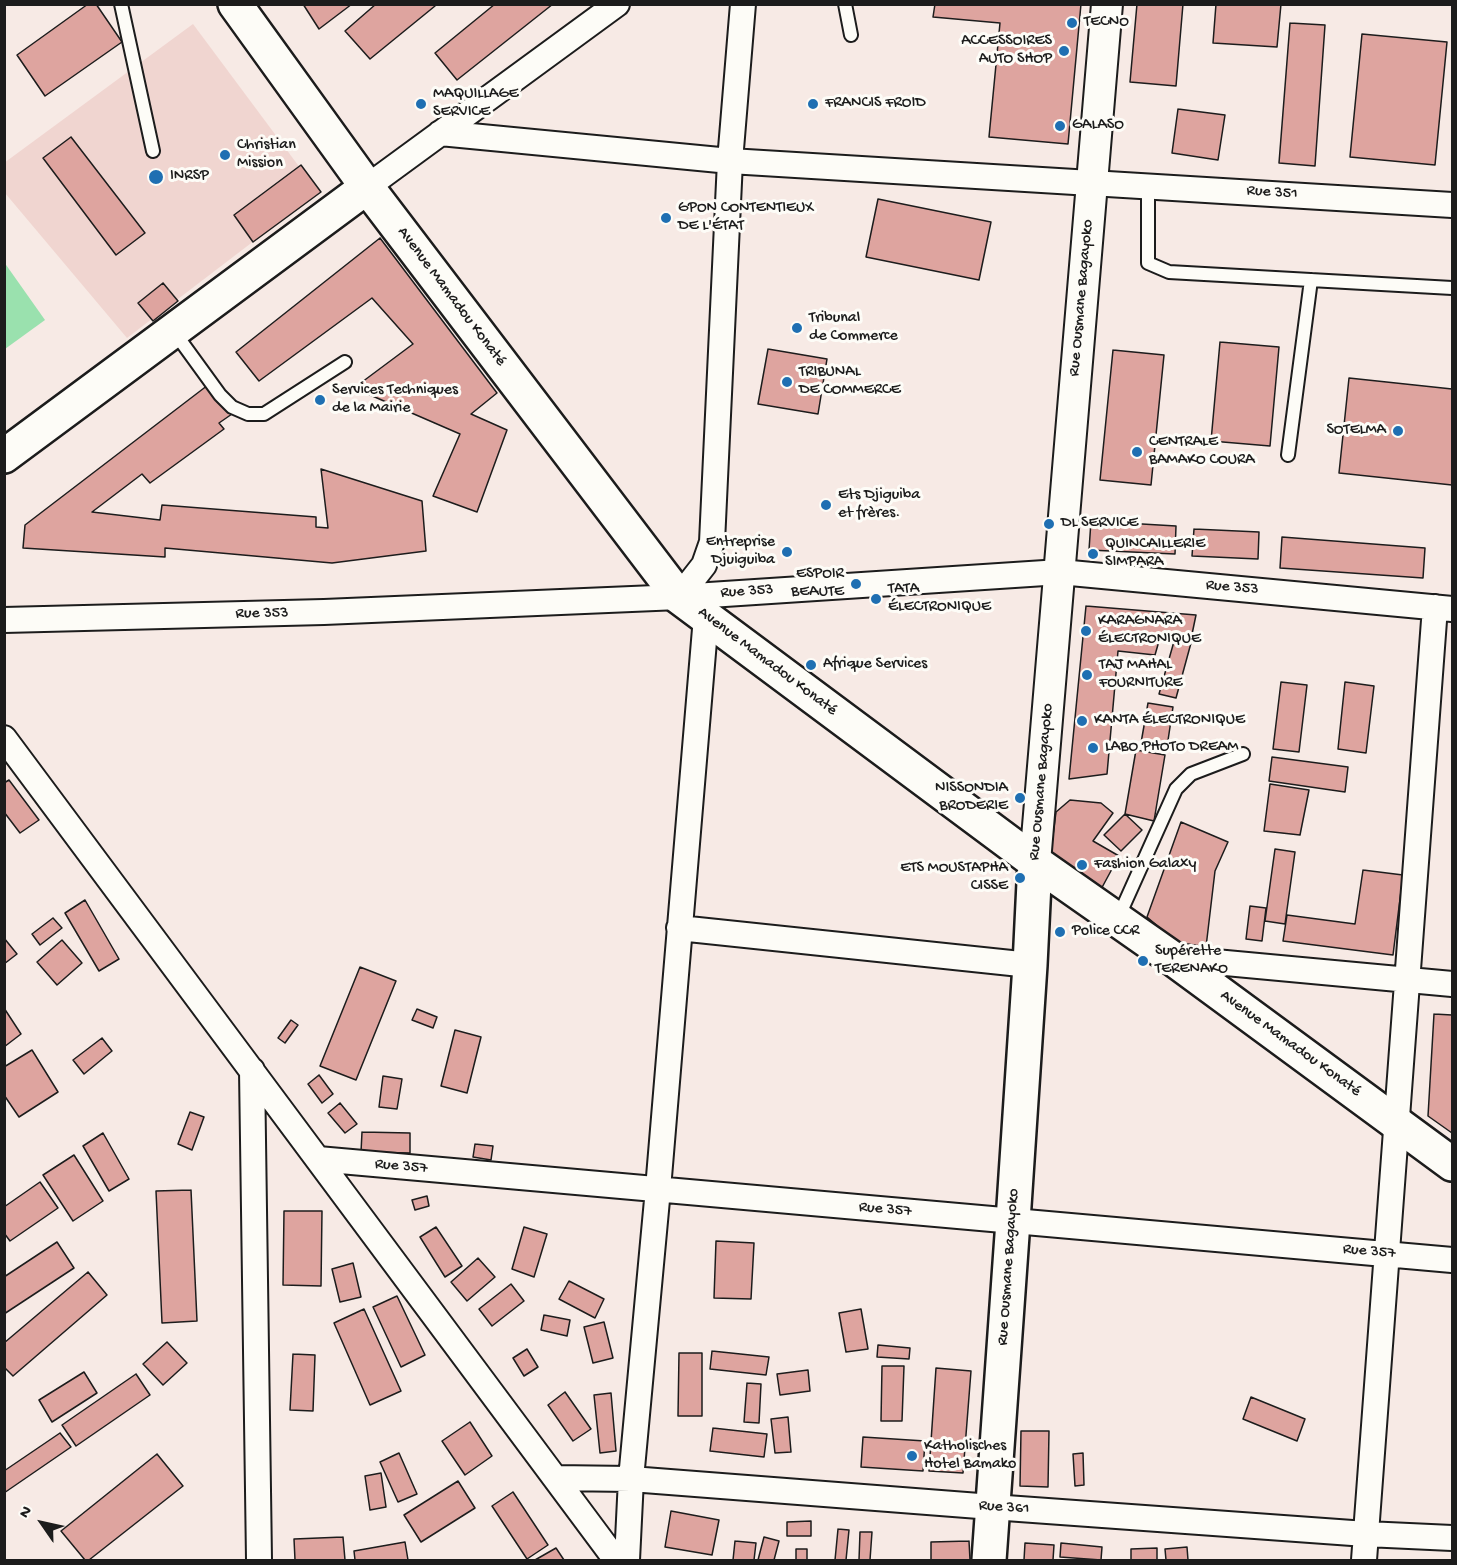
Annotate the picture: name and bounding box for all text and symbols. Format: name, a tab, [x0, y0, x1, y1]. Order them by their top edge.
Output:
place label: TECNO	[1084, 13, 1129, 33]
marker: TECNO	[1065, 16, 1079, 30]
place label: ACCESSOIRES AUTO SHOP	[961, 32, 1052, 70]
marker: ACCESSOIRES AUTO SHOP	[1057, 44, 1071, 58]
place label: MAQUILLAGE SERVICE	[433, 85, 519, 123]
place label: FRANCIS FROID	[825, 94, 926, 114]
marker: MAQUILLAGE SERVICE	[414, 97, 428, 111]
marker: FRANCIS FROID	[806, 97, 820, 111]
place label: GALASO	[1072, 116, 1124, 136]
marker: GALASO	[1053, 119, 1067, 133]
place label: Christian Mission	[237, 136, 296, 174]
marker: Christian Mission	[218, 148, 232, 162]
place label: INRSP	[170, 167, 209, 187]
marker: INRSP	[147, 168, 165, 186]
street label: Rue 351	[1246, 182, 1298, 204]
place label: GPON CONTENTIEUX DE L'ÉTAT	[678, 199, 814, 237]
marker: GPON CONTENTIEUX DE L'ÉTAT	[659, 211, 673, 225]
street label: Rue Ousmane Bagayoko	[1066, 219, 1098, 377]
street label: Avenue Mamadou Konaté	[392, 224, 510, 370]
place label: Tribunal de Commerce	[809, 309, 898, 347]
marker: Tribunal de Commerce	[790, 321, 804, 335]
place label: TRIBUNAL DE COMMERCE	[799, 363, 901, 401]
marker: TRIBUNAL DE COMMERCE	[780, 375, 794, 389]
place label: Services Techniques de la Mairie	[332, 381, 458, 419]
marker: Services Techniques de la Mairie	[313, 393, 327, 407]
place label: SOTELMA	[1326, 421, 1386, 441]
marker: SOTELMA	[1391, 424, 1405, 438]
place label: CENTRALE BAMAKO COURA	[1149, 433, 1255, 471]
marker: CENTRALE BAMAKO COURA	[1130, 445, 1144, 459]
place label: Ets Djiguiba et frères.	[838, 486, 920, 524]
marker: Ets Djiguiba et frères.	[819, 498, 833, 512]
place label: DL SERVICE	[1061, 514, 1138, 534]
marker: DL SERVICE	[1042, 517, 1056, 531]
place label: Entreprise Djuiguiba	[706, 533, 775, 571]
place label: QUINCAILLERIE SIMPARA	[1105, 535, 1205, 573]
marker: Entreprise Djuiguiba	[780, 545, 794, 559]
marker: QUINCAILLERIE SIMPARA	[1086, 547, 1100, 561]
place label: ESPOIR BEAUTE	[791, 565, 844, 603]
street label: Rue 353	[1205, 576, 1259, 600]
marker: ESPOIR BEAUTE	[849, 577, 863, 591]
place label: TATA ÉLECTRONIQUE	[888, 580, 991, 618]
street label: Rue 353	[720, 581, 774, 603]
marker: TATA ÉLECTRONIQUE	[869, 592, 883, 606]
street label: Avenue Mamadou Konaté	[694, 603, 840, 721]
street label: Rue 353	[235, 604, 289, 624]
place label: KARAGNARA ÉLECTRONIQUE	[1098, 612, 1201, 650]
marker: KARAGNARA ÉLECTRONIQUE	[1079, 624, 1093, 638]
place label: Afrique Services	[823, 655, 927, 675]
place label: TAJ MAHAL FOURNITURE	[1099, 656, 1182, 694]
marker: Afrique Services	[804, 658, 818, 672]
marker: TAJ MAHAL FOURNITURE	[1080, 668, 1094, 682]
street label: Rue Ousmane Bagayoko	[1026, 703, 1058, 861]
place label: KANTA ÉLECTRONIQUE	[1094, 711, 1245, 731]
marker: KANTA ÉLECTRONIQUE	[1075, 714, 1089, 728]
place label: LABO PHOTO DREAM	[1105, 738, 1238, 758]
marker: LABO PHOTO DREAM	[1086, 741, 1100, 755]
place label: NISSONDIA BRODERIE	[935, 779, 1008, 817]
marker: NISSONDIA BRODERIE	[1013, 791, 1027, 805]
place label: Fashion Galaxy	[1094, 855, 1196, 875]
marker: Fashion Galaxy	[1075, 858, 1089, 872]
place label: ETS MOUSTAPHA CISSE	[900, 859, 1008, 897]
marker: ETS MOUSTAPHA CISSE	[1013, 871, 1027, 885]
place label: Police CCR	[1072, 922, 1139, 942]
marker: Police CCR	[1053, 925, 1067, 939]
place label: Supérette TERENAKO	[1155, 942, 1228, 980]
marker: Supérette TERENAKO	[1136, 954, 1150, 968]
street label: Avenue Mamadou Konaté	[1216, 986, 1364, 1102]
street label: Rue 357	[374, 1155, 428, 1179]
street label: Rue Ousmane Bagayoko	[994, 1188, 1024, 1346]
street label: Rue 357	[858, 1198, 912, 1222]
street label: Rue 357	[1342, 1240, 1396, 1264]
place label: Katholisches Hotel Bamako	[924, 1437, 1016, 1475]
marker: Katholisches Hotel Bamako	[905, 1449, 919, 1463]
north arrow	[12, 1493, 72, 1553]
street label: Rue 361	[978, 1497, 1030, 1519]
text: N	[16, 1503, 37, 1522]

